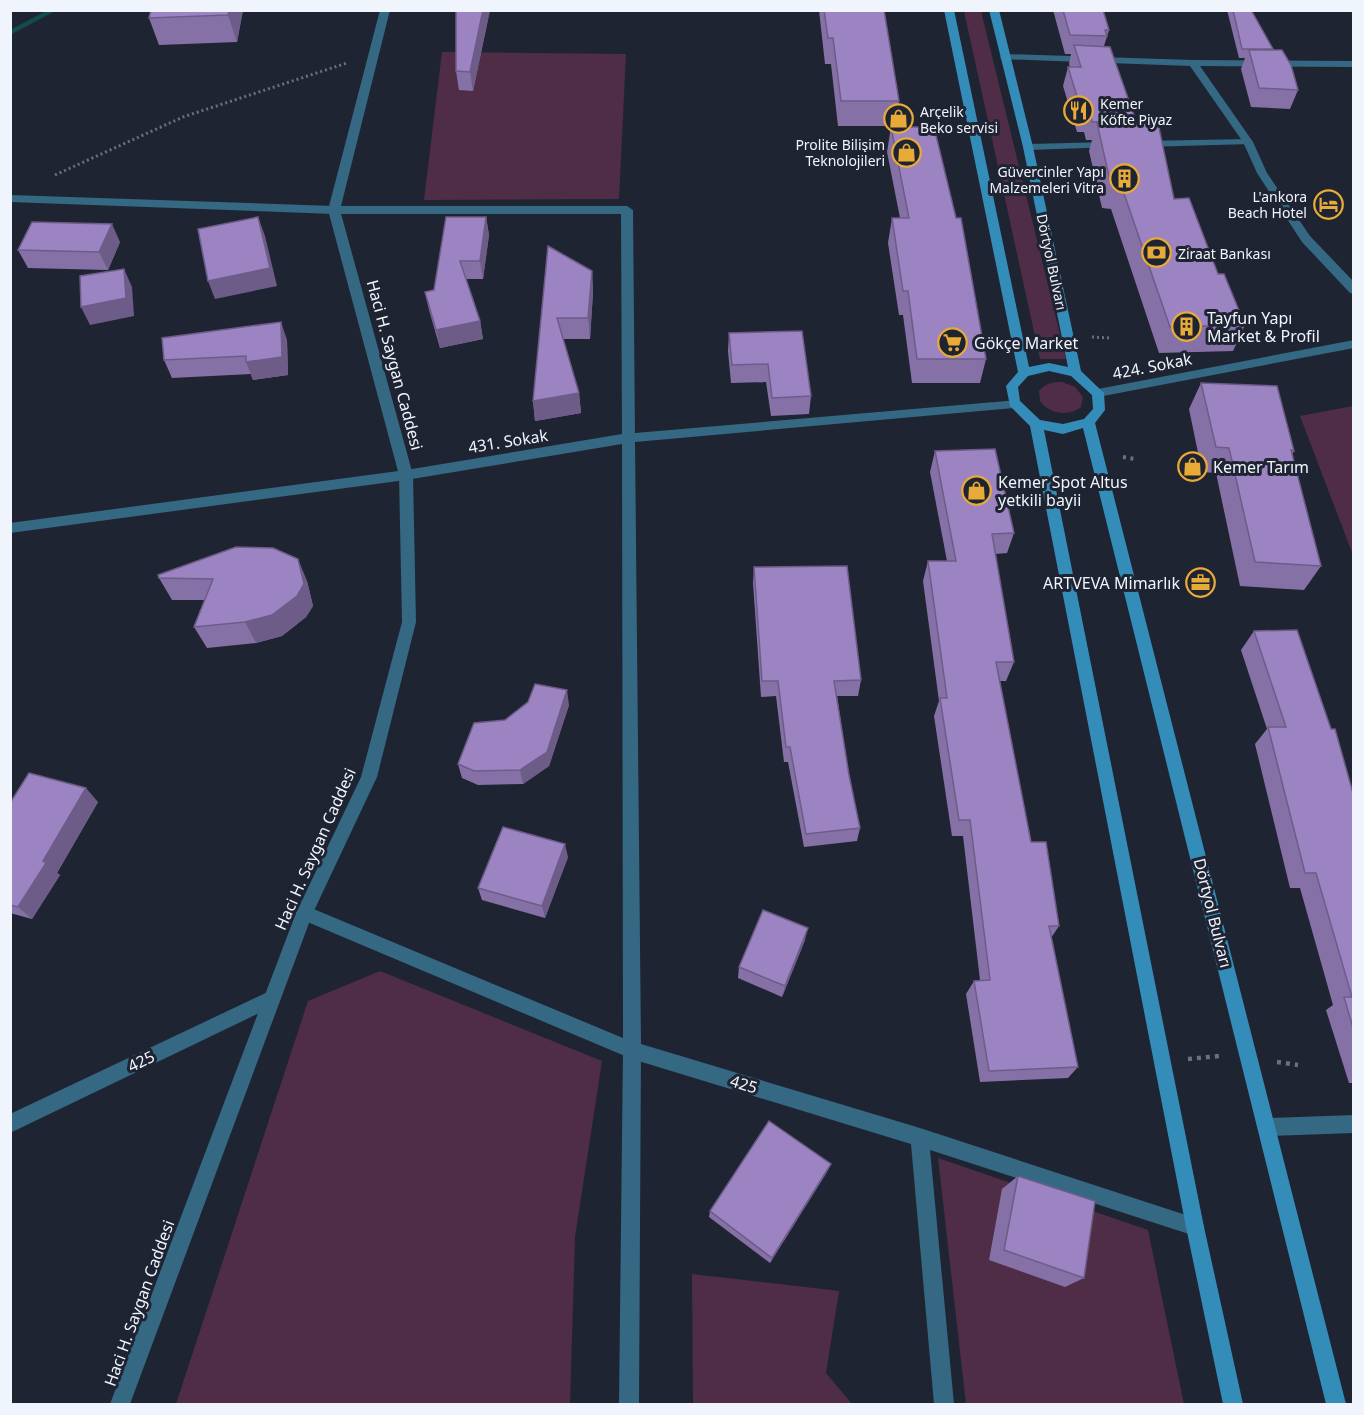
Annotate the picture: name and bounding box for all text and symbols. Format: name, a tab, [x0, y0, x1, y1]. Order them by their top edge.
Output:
place label: Kemer Köfte Piyaz	[1100, 94, 1173, 129]
restaurant icon: Kemer Köfte Piyaz	[1063, 95, 1095, 127]
place label: Arçelik Beko servisi	[920, 102, 998, 137]
shop icon: Arçelik Beko servisi	[883, 103, 915, 135]
place label: Prolite Bilişim Teknolojileri	[795, 135, 885, 170]
shop icon: Prolite Bilişim Teknolojileri	[890, 136, 922, 168]
place label: Güvercinler Yapı Malzemeleri Vitra	[989, 162, 1104, 197]
building icon: Güvercinler Yapı Malzemeleri Vitra	[1109, 163, 1141, 195]
place label: L'ankora Beach Hotel	[1228, 187, 1307, 222]
hotel icon: L'ankora Beach Hotel	[1312, 188, 1344, 220]
street label: Dörtyol Bulvarı	[1033, 212, 1071, 312]
bank icon: Ziraat Bankası	[1141, 237, 1173, 269]
place label: Ziraat Bankası	[1178, 244, 1271, 263]
street label: Haci H. Saygan Caddesi	[362, 277, 428, 453]
place label: Tayfun Yapı Market & Profil	[1207, 307, 1320, 347]
building icon: Tayfun Yapı Market & Profil	[1170, 311, 1202, 343]
supermarket icon: Gökçe Market	[937, 327, 969, 359]
place label: Gökçe Market	[974, 332, 1078, 354]
street label: 424. Sokak	[1110, 347, 1194, 384]
street label: 431. Sokak	[467, 424, 550, 458]
shop icon: Kemer Tarım	[1176, 451, 1208, 483]
place label: Kemer Tarım	[1213, 456, 1309, 478]
place label: Kemer Spot Altus yetkili bayii	[998, 471, 1128, 511]
shop icon: Kemer Spot Altus yetkili bayii	[961, 475, 993, 507]
office icon: ARTVEVA Mimarlık	[1185, 567, 1217, 599]
place label: ARTVEVA Mimarlık	[1043, 572, 1180, 594]
street label: Haci H. Saygan Caddesi	[269, 764, 361, 934]
street label: Dörtyol Bulvarı	[1189, 856, 1237, 970]
street label: 425	[124, 1045, 158, 1077]
street label: 425	[728, 1069, 760, 1099]
street label: Haci H. Saygan Caddesi	[99, 1217, 179, 1389]

